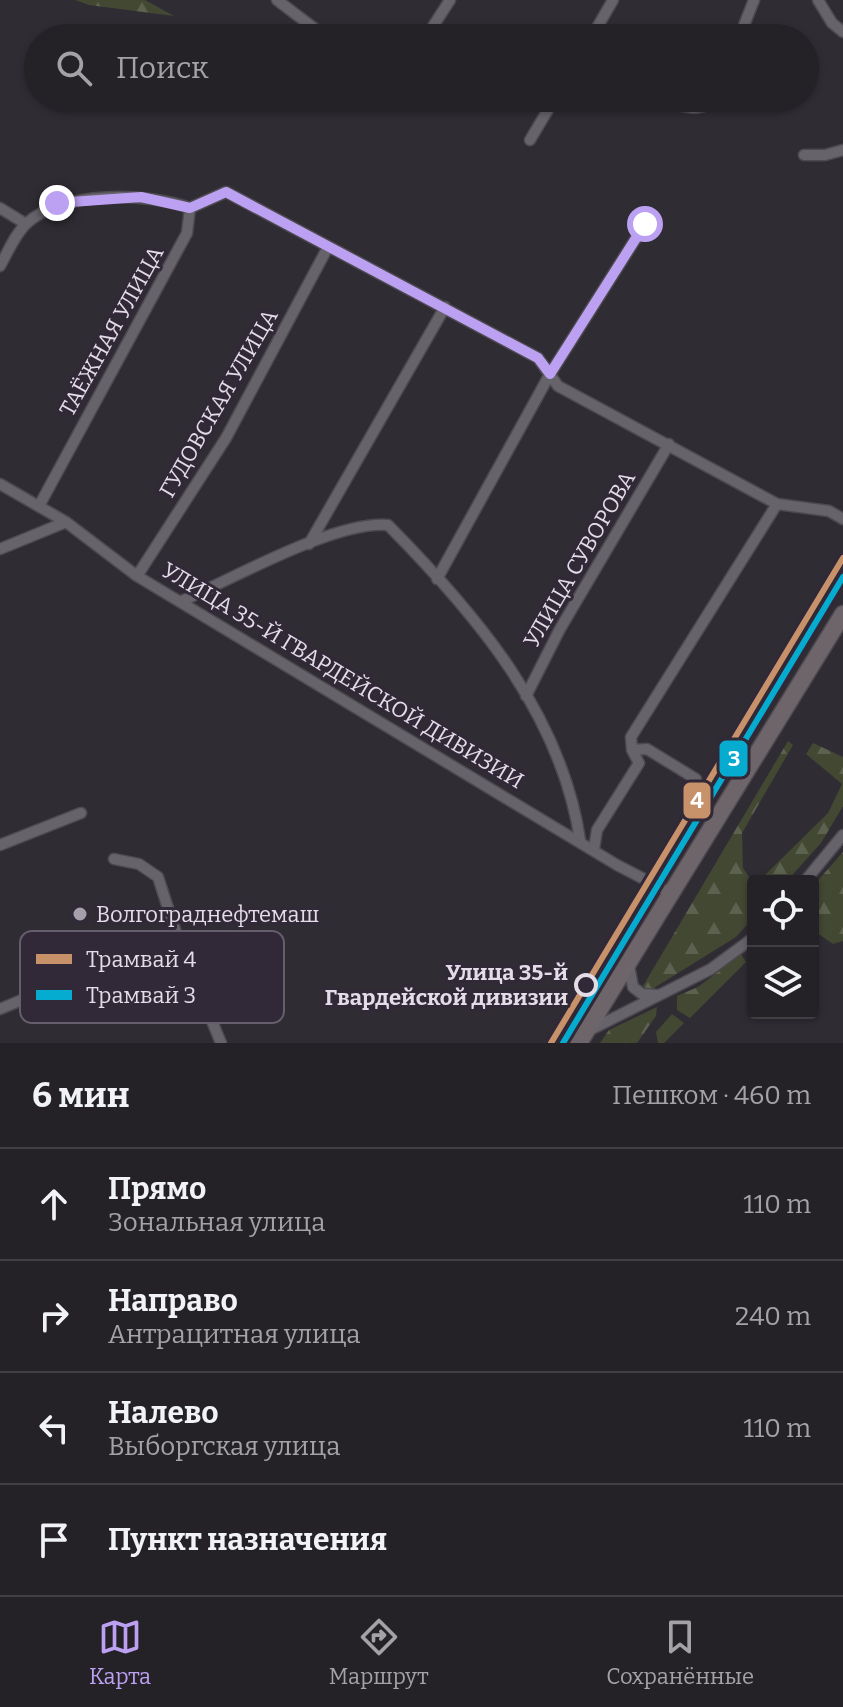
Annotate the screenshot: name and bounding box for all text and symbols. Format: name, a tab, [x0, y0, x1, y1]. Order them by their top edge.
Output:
search box	[24, 24, 819, 112]
icon: search	[52, 46, 96, 90]
text: Поиск	[116, 50, 209, 86]
route end	[39, 185, 75, 221]
route start	[627, 206, 663, 242]
street label: ТАЁЖНАЯ УЛИЦА	[54, 241, 170, 421]
street label: ГУДОВСКАЯ УЛИЦА	[153, 304, 284, 502]
street label: УЛИЦА СУВОРОВА	[518, 466, 641, 652]
street label: УЛИЦА 35-Й ГВАРДЕЙСКОЙ ДИВИЗИИ	[157, 556, 529, 794]
line badge: 3	[718, 739, 749, 778]
text: 3	[728, 745, 740, 772]
line badge: 4	[682, 781, 712, 820]
text: 4	[690, 787, 704, 814]
map controls	[747, 875, 819, 1019]
button: locate	[747, 875, 819, 947]
place label: Волгограднефтемаш	[96, 901, 319, 928]
marker: Волгограднефтемаш	[71, 905, 89, 923]
legend	[20, 931, 284, 1023]
text: Трамвай 4	[86, 946, 197, 973]
button: layers	[747, 947, 819, 1019]
place label: Улица 35-й Гвардейской дивизии	[325, 959, 568, 1011]
marker: Улица 35-й Гвардейской дивизии	[575, 974, 597, 996]
text: Трамвай 3	[86, 982, 196, 1009]
text: 6 мин	[32, 1075, 129, 1116]
text: Пешком · 460 m	[612, 1080, 811, 1111]
text: Прямо	[108, 1171, 206, 1207]
icon: ahead	[32, 1182, 76, 1226]
text: 110 m	[743, 1189, 811, 1220]
text: Зональная улица	[108, 1207, 325, 1238]
text: Направо	[108, 1283, 238, 1319]
icon: right	[32, 1294, 76, 1338]
text: 240 m	[735, 1301, 811, 1332]
text: Антрацитная улица	[108, 1319, 361, 1350]
text: Налево	[108, 1395, 219, 1431]
icon: left	[32, 1406, 76, 1450]
text: 110 m	[743, 1413, 811, 1444]
text: Выборгская улица	[108, 1431, 340, 1462]
icon: arrive	[32, 1518, 76, 1562]
text: Пункт назначения	[108, 1522, 387, 1558]
tab: Карта	[89, 1615, 151, 1690]
tab: Маршрут	[329, 1615, 428, 1690]
tab: Сохранённые	[606, 1615, 754, 1690]

